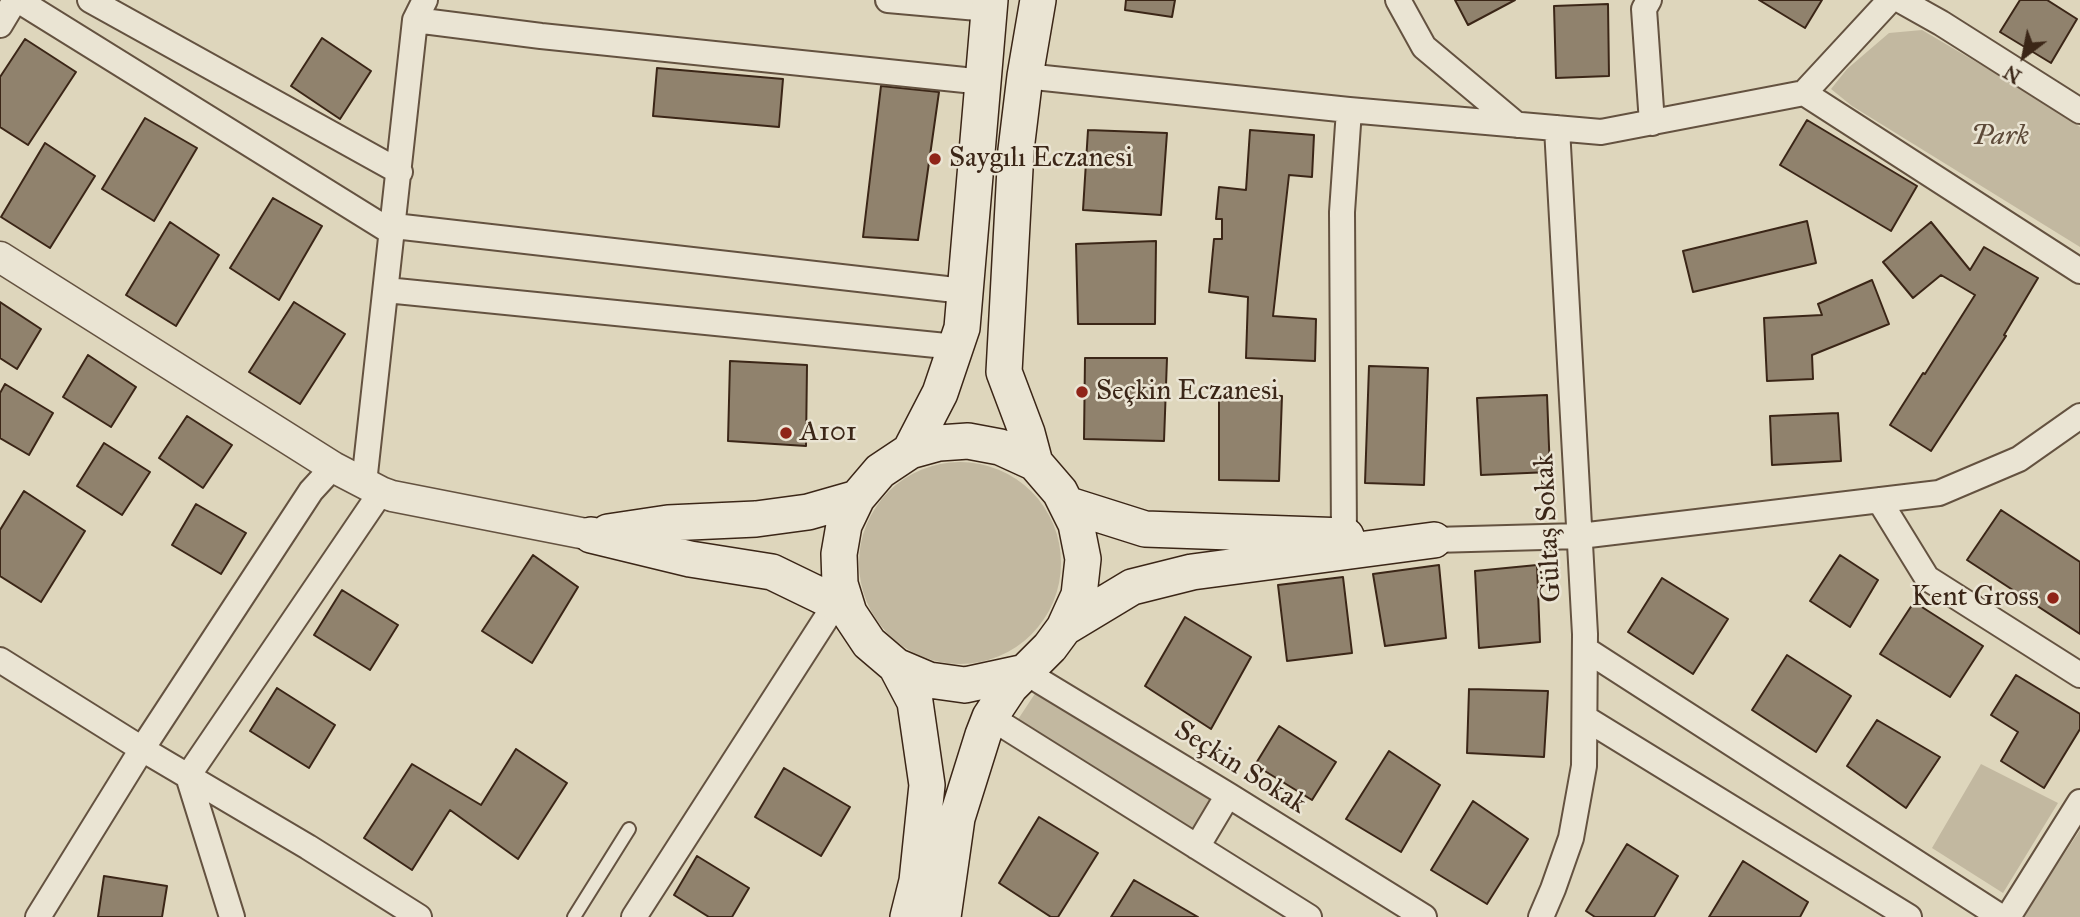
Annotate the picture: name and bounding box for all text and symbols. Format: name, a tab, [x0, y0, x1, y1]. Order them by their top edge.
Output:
north arrow	[1989, 21, 2059, 91]
text: N	[2000, 60, 2026, 88]
park label: Park	[1971, 120, 2029, 154]
place label: Saygılı Eczanesi	[949, 142, 1133, 176]
marker: Saygılı Eczanesi	[927, 151, 943, 167]
place label: Seçkin Eczanesi	[1096, 375, 1279, 409]
marker: Seçkin Eczanesi	[1074, 384, 1090, 400]
place label: A101	[800, 416, 857, 450]
marker: A101	[778, 425, 794, 441]
street label: Gültaş Sokak	[1528, 453, 1570, 603]
place label: Kent Gross	[1911, 581, 2039, 615]
marker: Kent Gross	[2045, 590, 2061, 606]
street label: Seçkin Sokak	[1168, 714, 1312, 822]

